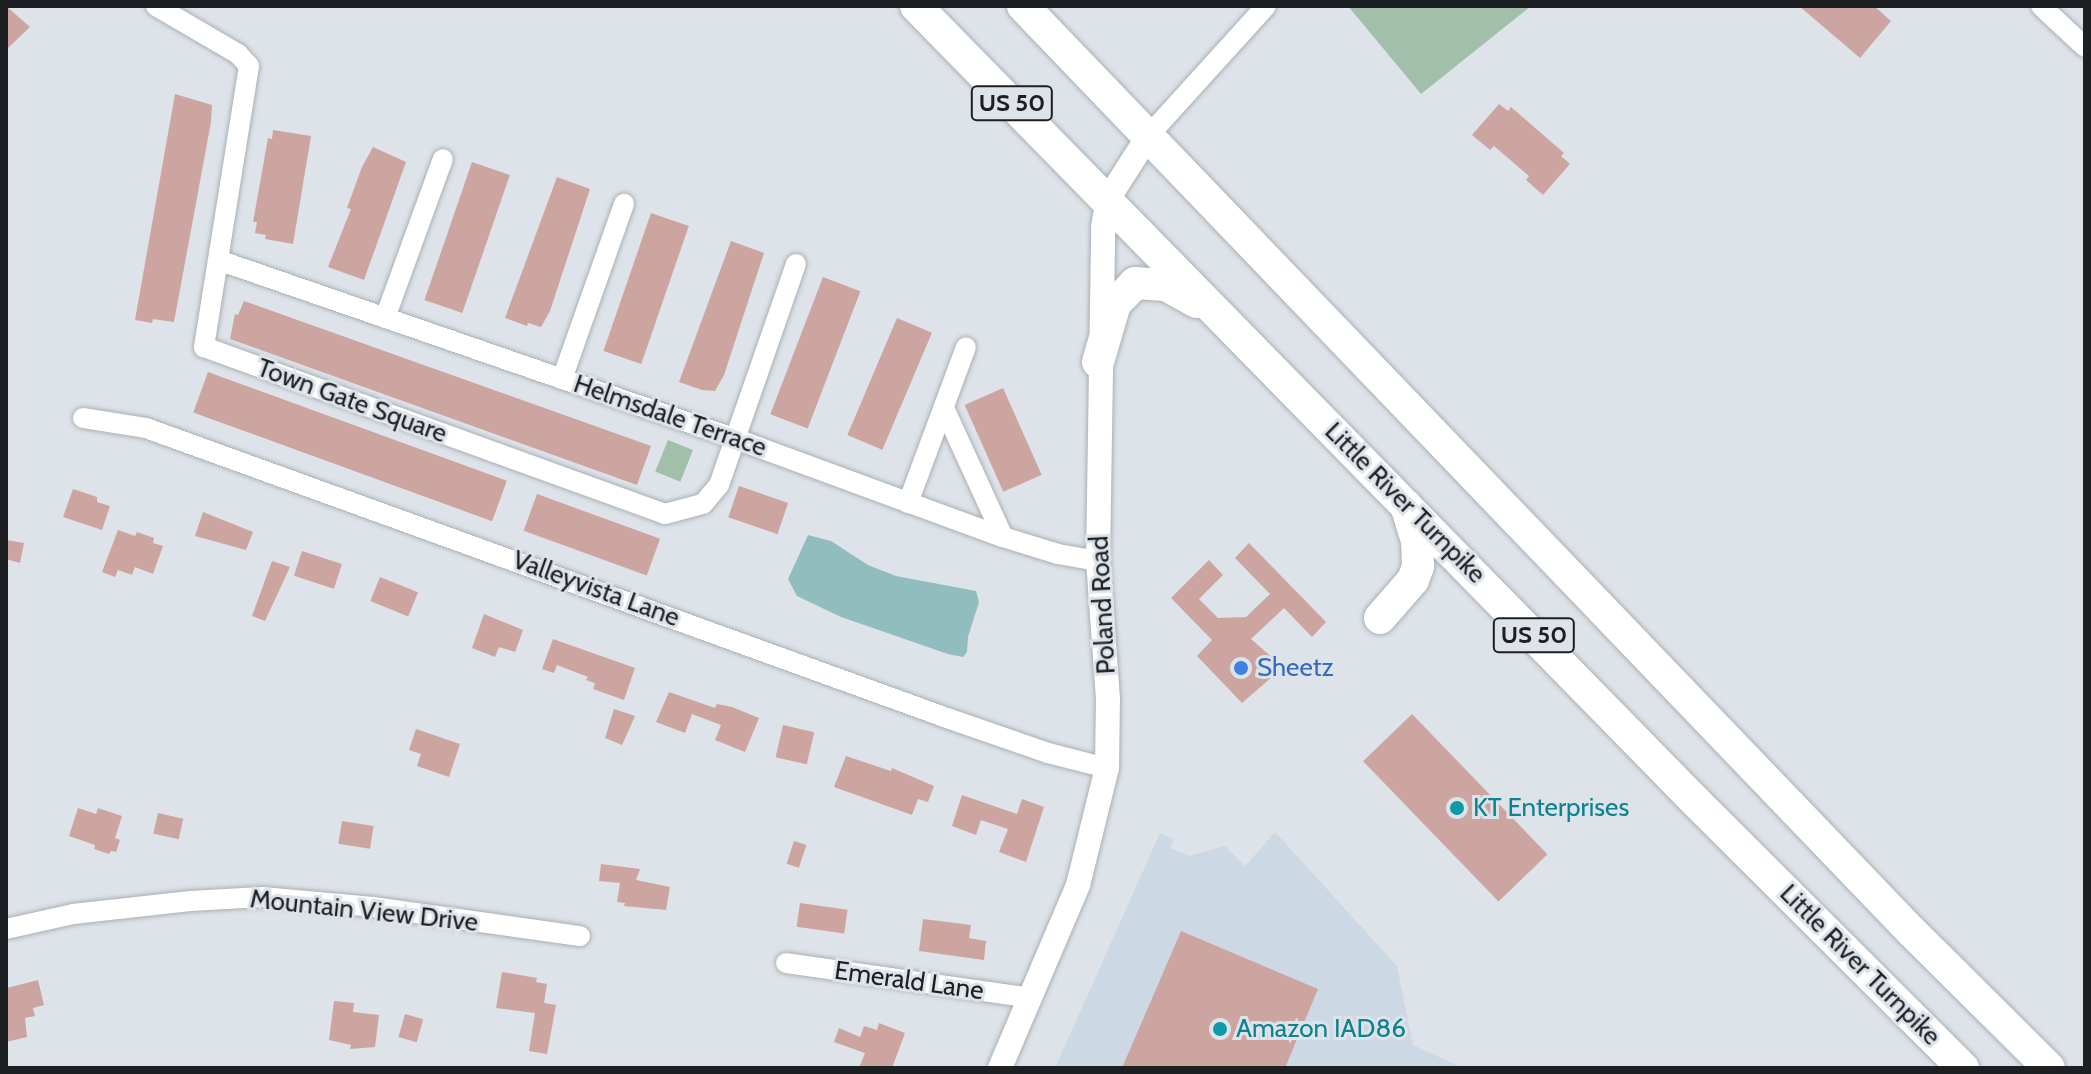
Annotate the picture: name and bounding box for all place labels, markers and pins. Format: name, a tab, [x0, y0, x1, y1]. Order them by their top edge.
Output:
place label: Sheetz	[1257, 652, 1334, 684]
marker: Sheetz	[1232, 659, 1250, 677]
place label: KT Enterprises	[1473, 792, 1629, 824]
marker: KT Enterprises	[1448, 799, 1466, 817]
place label: Amazon IAD86	[1236, 1013, 1406, 1045]
marker: Amazon IAD86	[1211, 1020, 1229, 1038]

